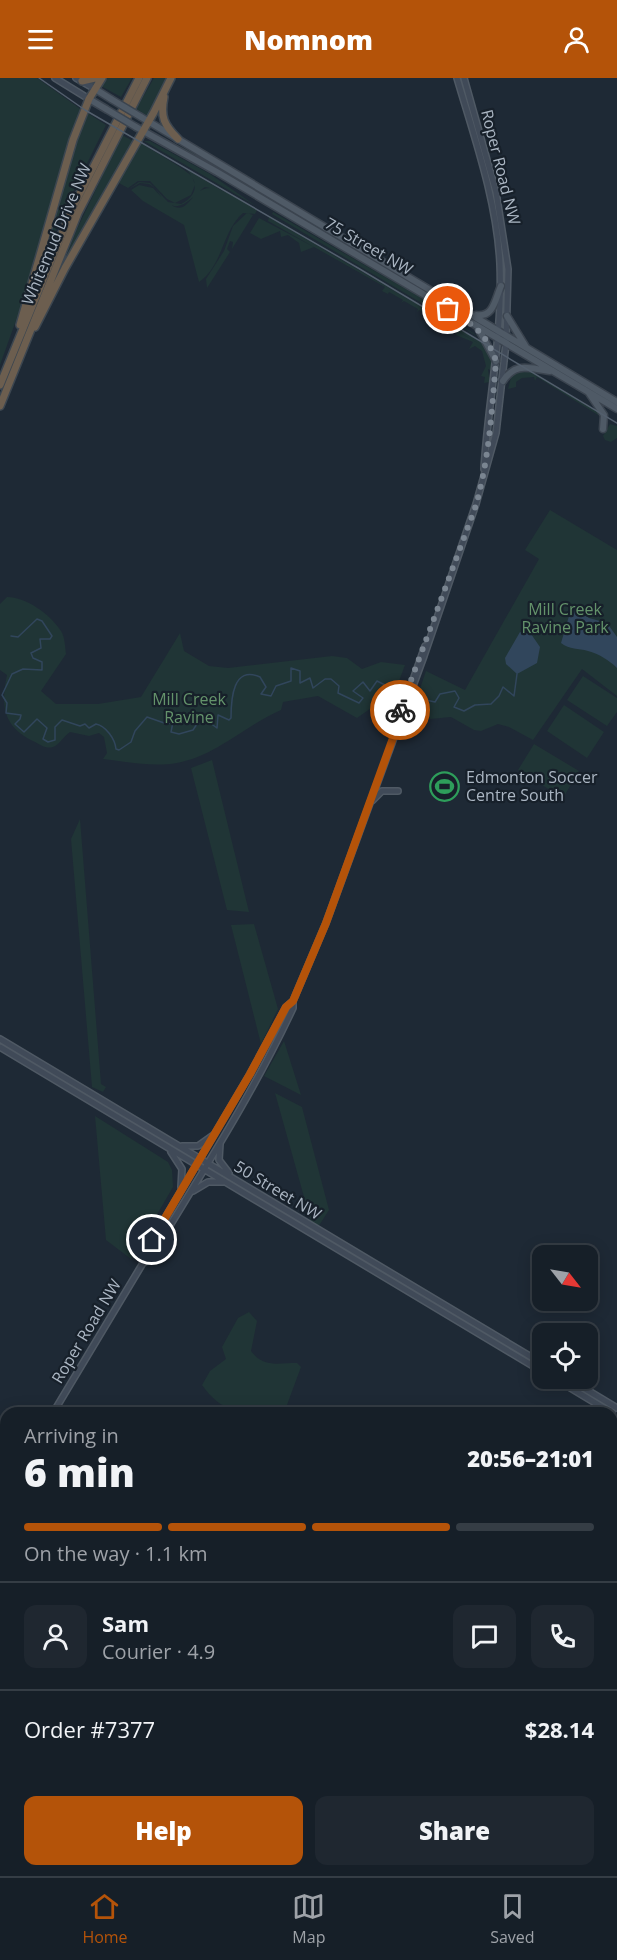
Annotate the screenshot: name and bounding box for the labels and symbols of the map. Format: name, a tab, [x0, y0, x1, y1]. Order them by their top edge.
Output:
street label: Roper Road NW	[476, 107, 526, 227]
street label: Whitemud Drive NW	[16, 160, 96, 308]
street label: 75 Street NW	[321, 212, 417, 280]
pin	[422, 283, 473, 334]
park label: Mill Creek Ravine Park	[521, 598, 609, 638]
courier	[370, 680, 430, 740]
park label: Mill Creek Ravine	[152, 688, 226, 728]
place label: Edmonton Soccer Centre South	[466, 766, 598, 806]
sports icon: Edmonton Soccer Centre South	[429, 770, 461, 802]
street label: 50 Street NW	[230, 1155, 326, 1225]
pin	[126, 1214, 177, 1265]
north arrow	[532, 1245, 598, 1311]
street label: Roper Road NW	[46, 1275, 126, 1387]

